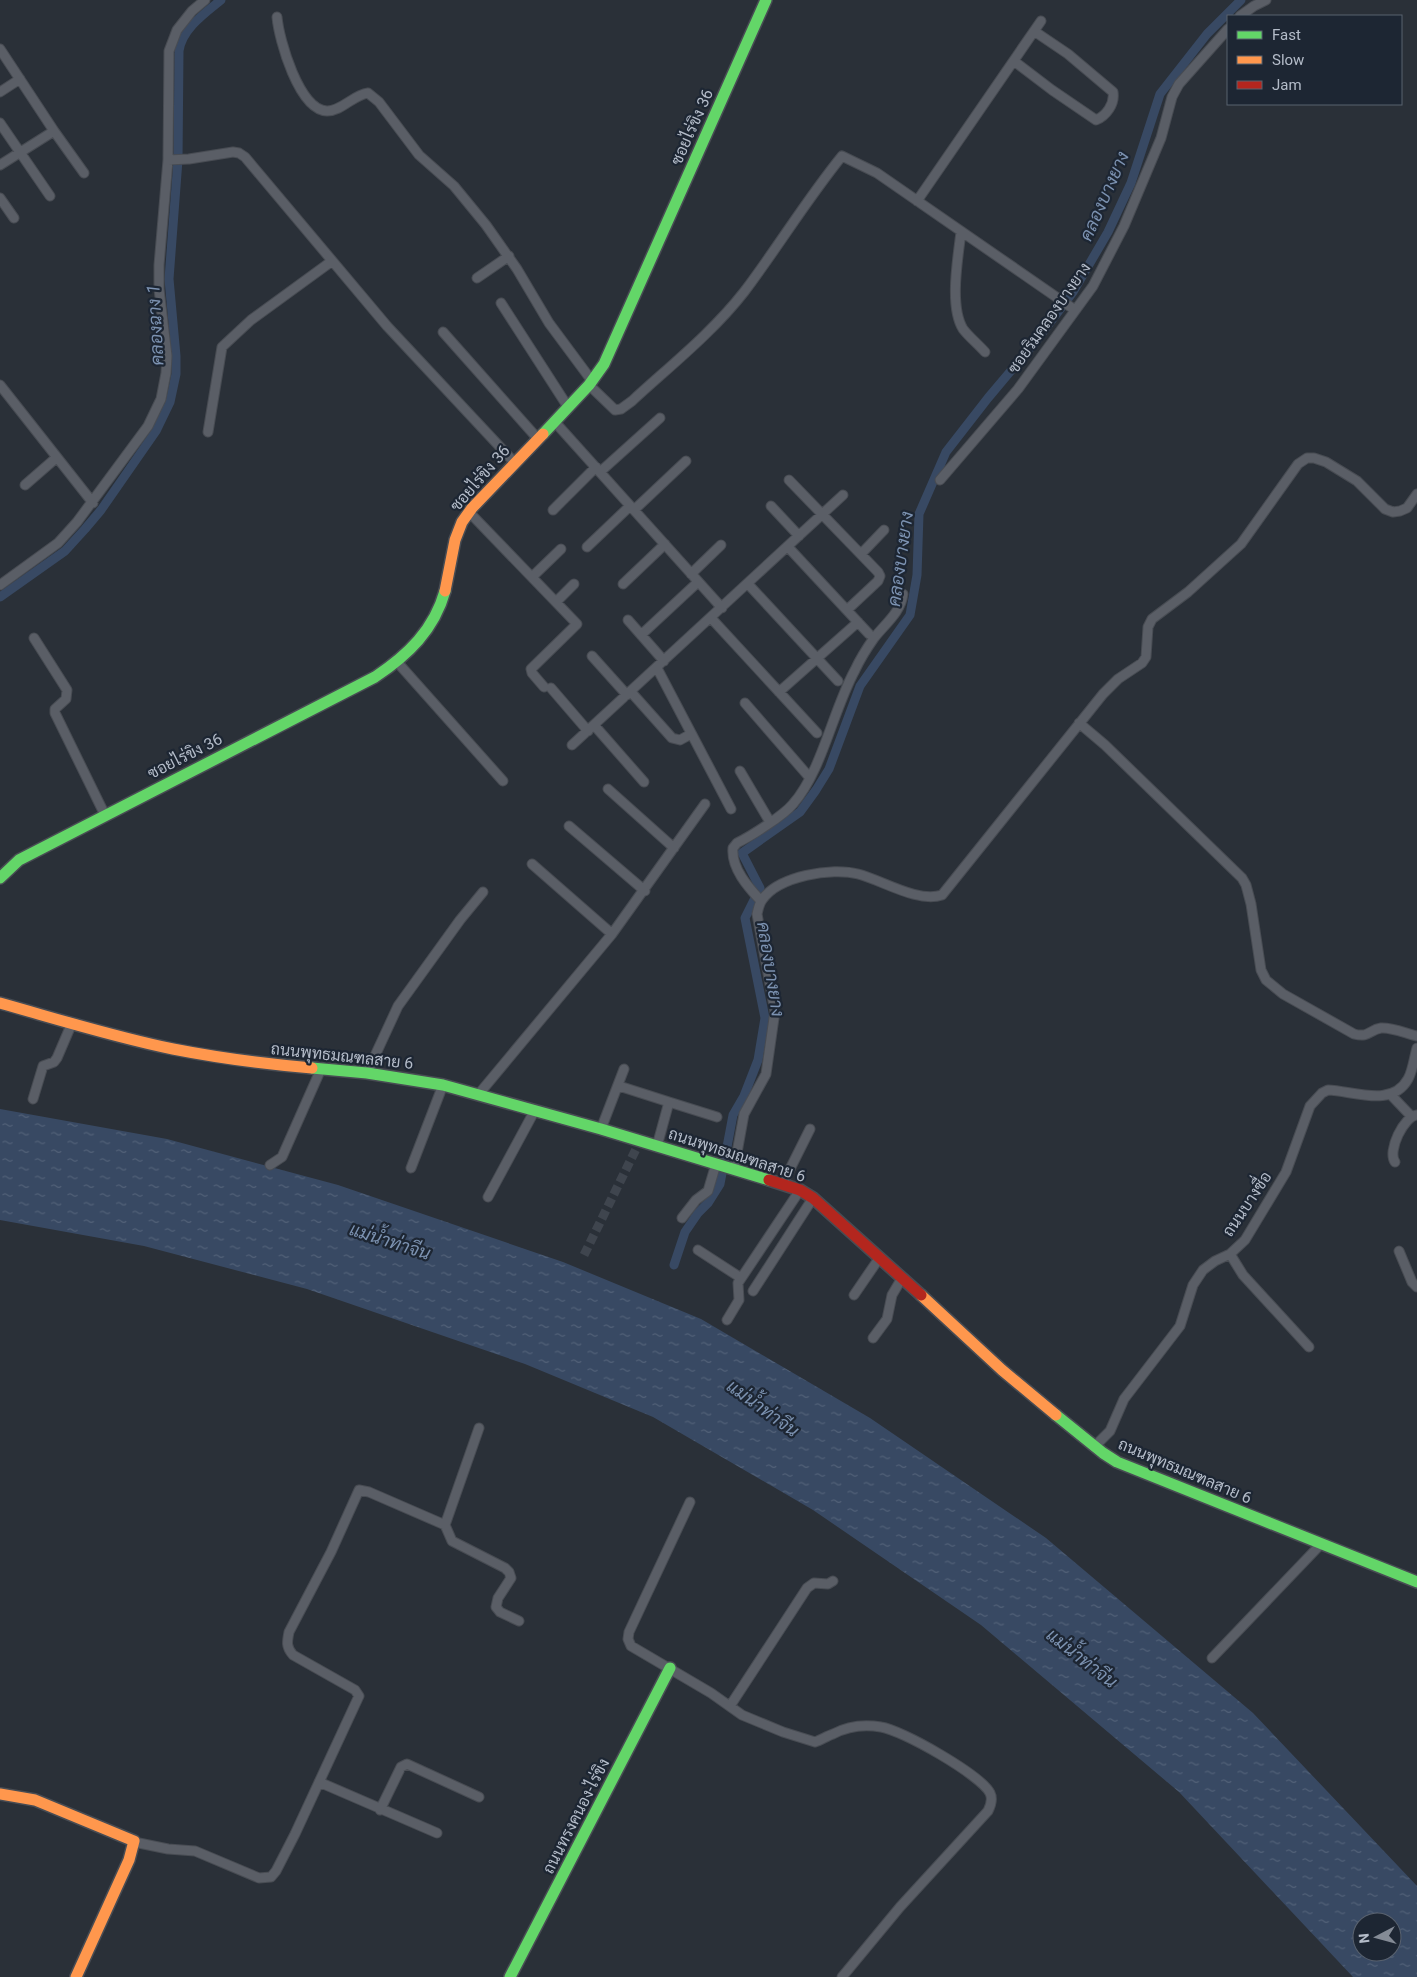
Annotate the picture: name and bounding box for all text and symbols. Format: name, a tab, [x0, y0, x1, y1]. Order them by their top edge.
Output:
legend	[1227, 15, 1402, 105]
text: Fast	[1272, 26, 1301, 44]
text: Slow	[1272, 51, 1304, 69]
text: Jam	[1272, 76, 1302, 94]
street label: ซอยไร่ขิง 36	[665, 85, 717, 168]
water label: คลองบางยาง	[1075, 148, 1133, 244]
street label: ซอยริมคลองบางยาง	[1004, 259, 1094, 377]
water label: คลองฉาง 1	[142, 284, 168, 366]
street label: ซอยไร่ขิง 36	[445, 440, 514, 515]
water label: คลองบางยาง	[883, 510, 917, 608]
street label: ซอยไร่ขิง 36	[144, 727, 225, 783]
water label: คลองบางยาง	[753, 920, 789, 1018]
street label: ถนนพุทธมณฑลสาย 6	[270, 1039, 414, 1075]
street label: ถนนพุทธมณฑลสาย 6	[665, 1124, 808, 1188]
street label: ถนนบางซื่อ	[1214, 1165, 1276, 1240]
water label: แม่น้ำท่าจีน	[347, 1213, 435, 1264]
water label: แม่น้ำท่าจีน	[723, 1371, 806, 1441]
street label: ถนนพุทธมณฑลสาย 6	[1115, 1434, 1255, 1510]
water label: แม่น้ำท่าจีน	[1043, 1620, 1125, 1692]
street label: ถนนทรงคนอง-ไร่ขิง	[537, 1754, 613, 1877]
north arrow	[1352, 1912, 1402, 1962]
text: N	[1356, 1933, 1373, 1944]

